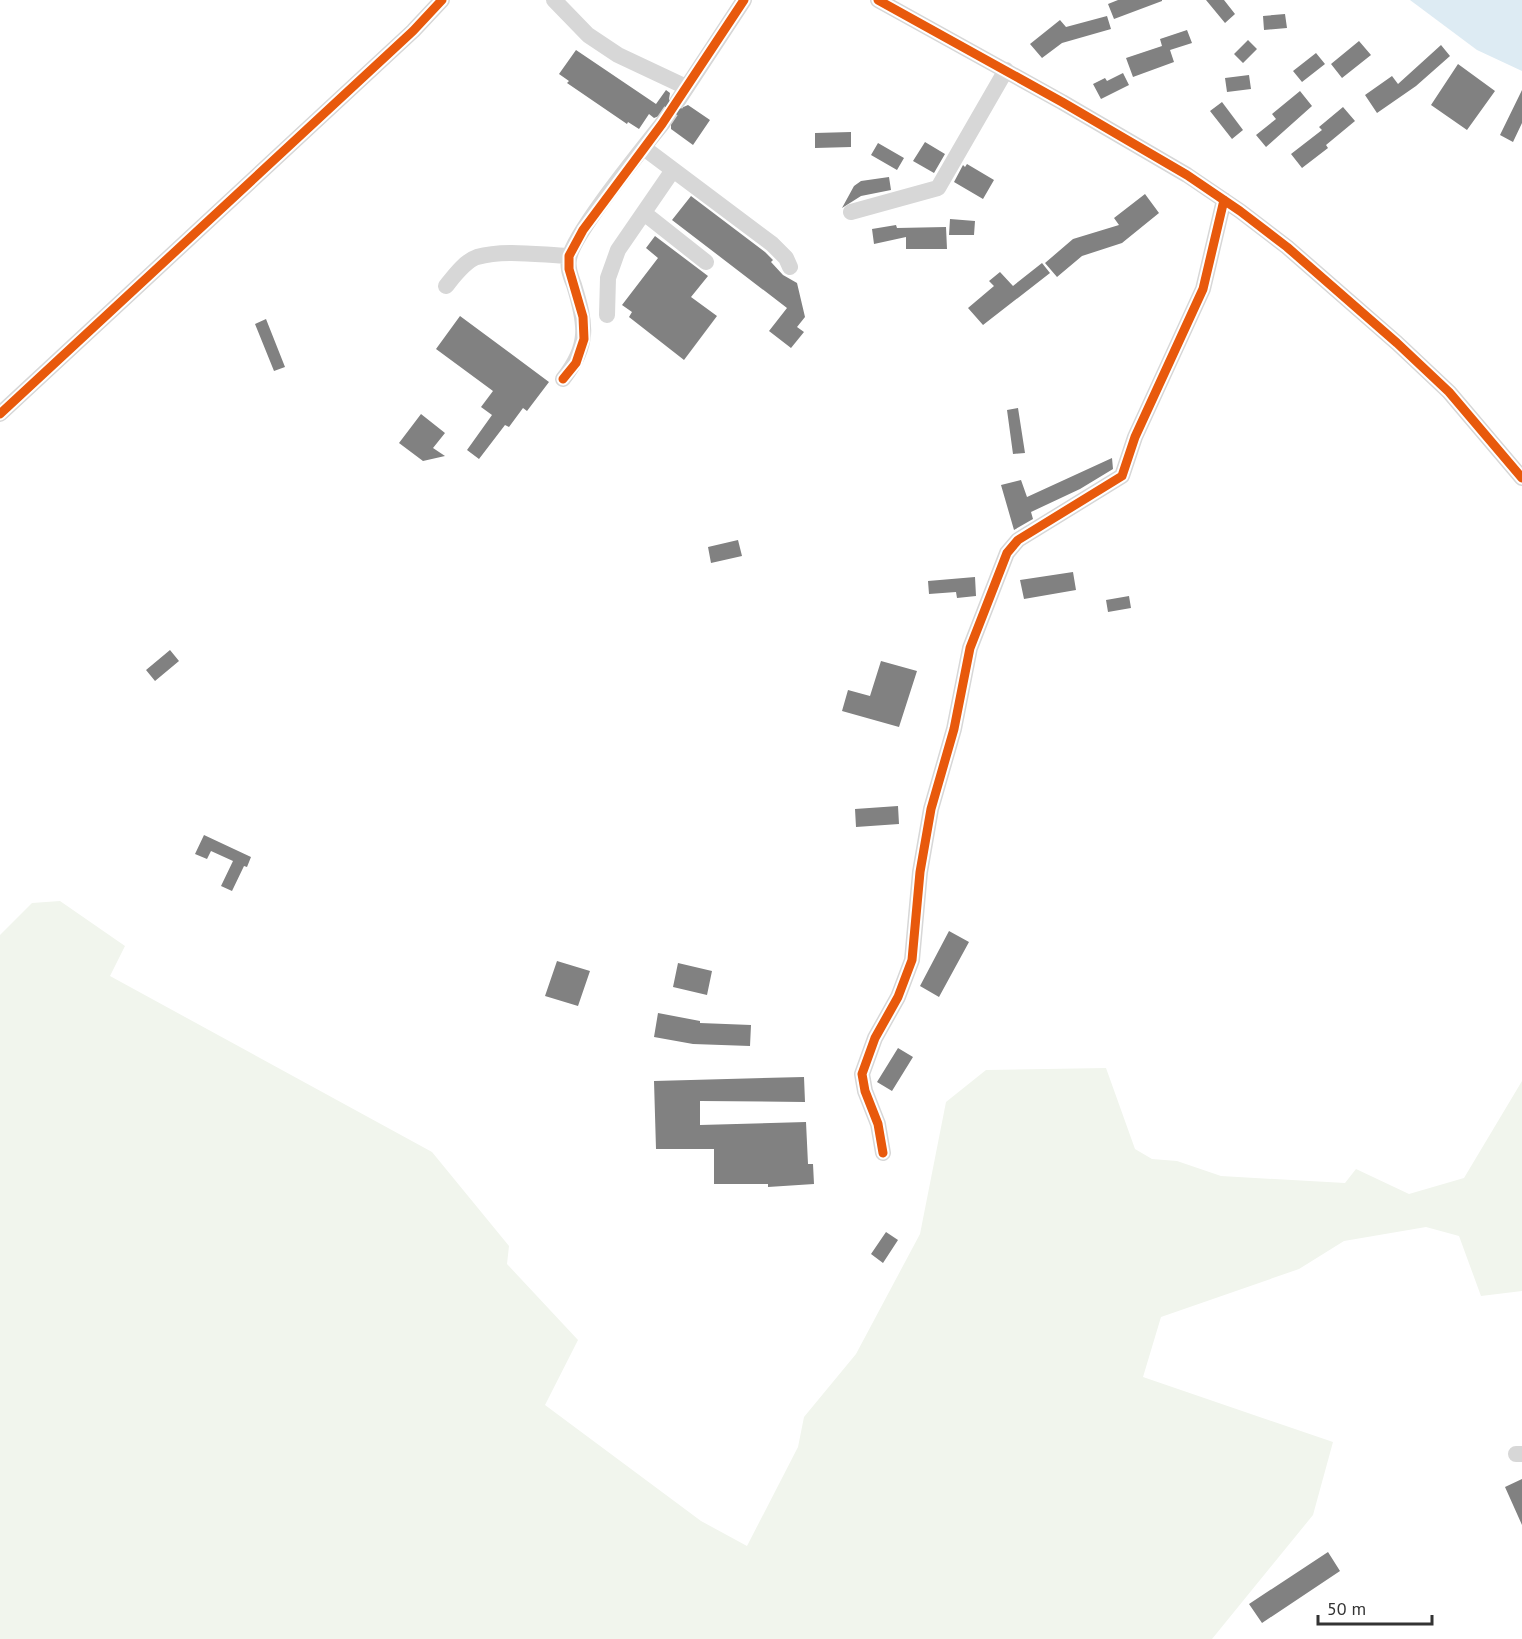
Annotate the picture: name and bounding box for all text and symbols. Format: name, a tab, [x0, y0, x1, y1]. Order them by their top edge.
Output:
scale bar	[1318, 1588, 1432, 1626]
text: 50 m	[1327, 1597, 1366, 1620]

